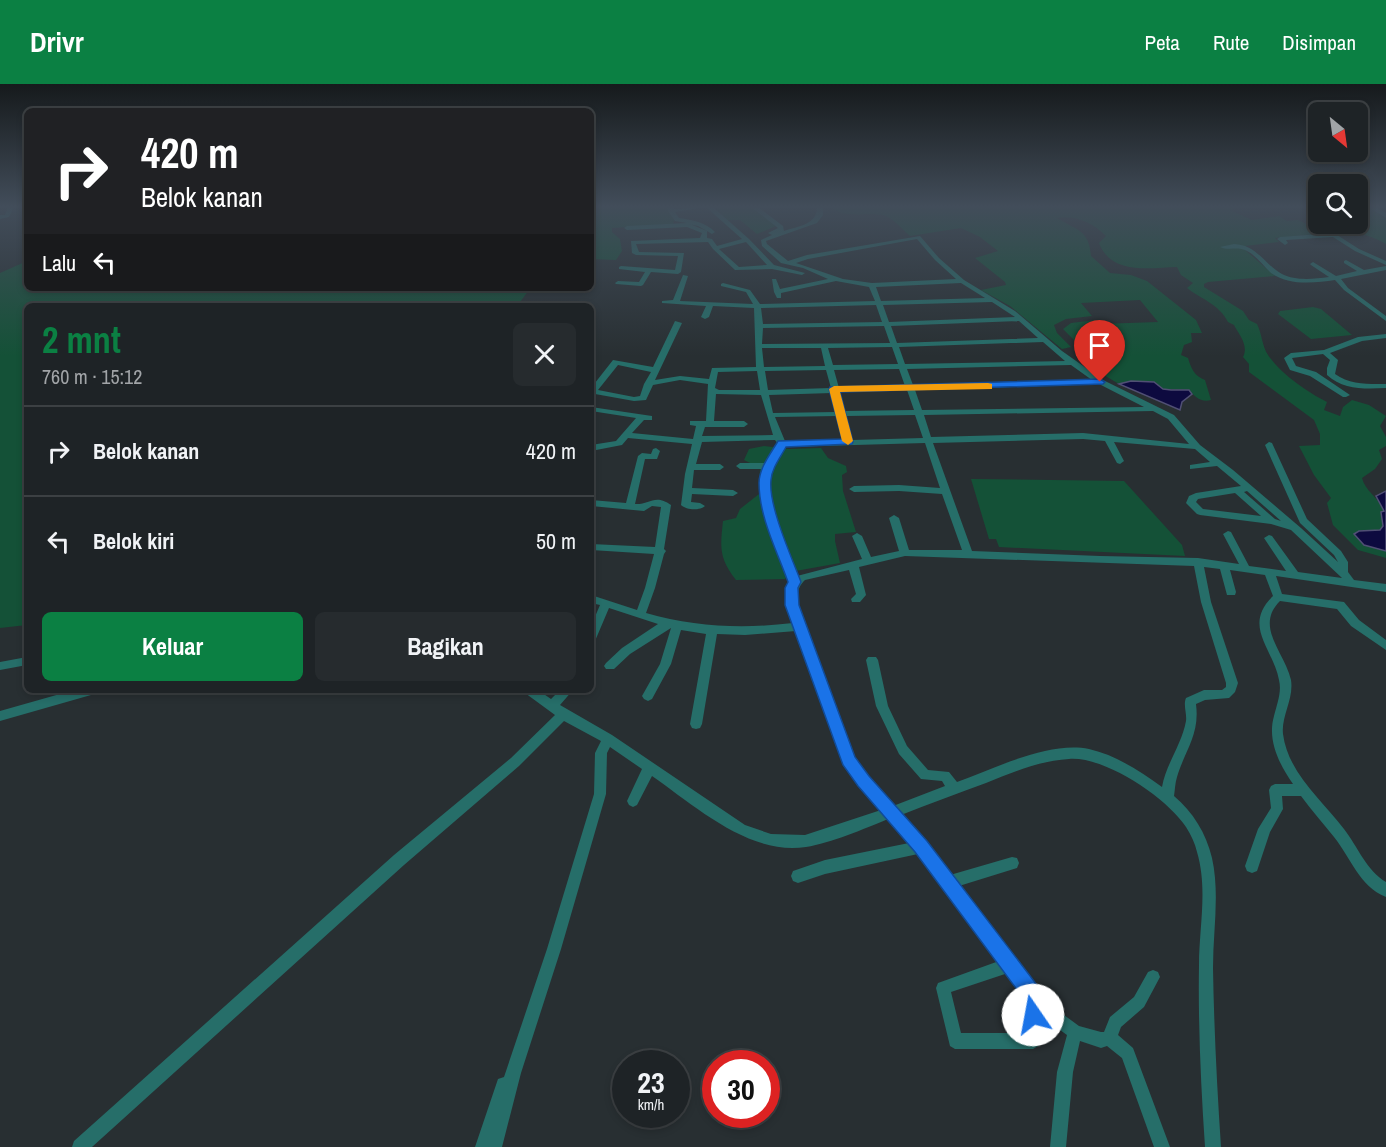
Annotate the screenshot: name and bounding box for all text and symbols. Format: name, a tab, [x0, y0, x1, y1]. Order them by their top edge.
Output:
text: Drivr	[30, 23, 84, 61]
text: Peta	[1144, 28, 1180, 57]
text: Rute	[1213, 28, 1249, 57]
text: Disimpan	[1282, 28, 1356, 57]
north arrow	[1308, 102, 1368, 162]
map controls	[1308, 102, 1368, 234]
text: 420 m	[141, 125, 239, 181]
icon: right	[42, 132, 120, 210]
button: search	[1308, 174, 1368, 234]
text: Belok kanan	[141, 179, 263, 215]
icon: left	[88, 246, 121, 279]
text: Lalu	[42, 248, 76, 278]
text: 2 mnt	[42, 316, 121, 364]
pin	[1074, 320, 1125, 382]
button: close	[513, 323, 576, 386]
icon: arrive	[1083, 329, 1116, 362]
text: 760 m · 15:12	[42, 363, 142, 390]
icon: right	[42, 435, 75, 468]
text: Belok kanan	[93, 436, 199, 466]
text: 420 m	[526, 436, 576, 466]
icon: left	[42, 525, 75, 558]
text: Belok kiri	[93, 526, 174, 556]
text: 50 m	[536, 526, 576, 556]
button: Keluar	[42, 612, 303, 681]
button: Bagikan	[315, 612, 576, 681]
position arrow	[1001, 983, 1065, 1047]
speed limit sign: 30	[702, 1050, 780, 1128]
text: 23	[637, 1062, 665, 1102]
text: km/h	[638, 1094, 664, 1115]

